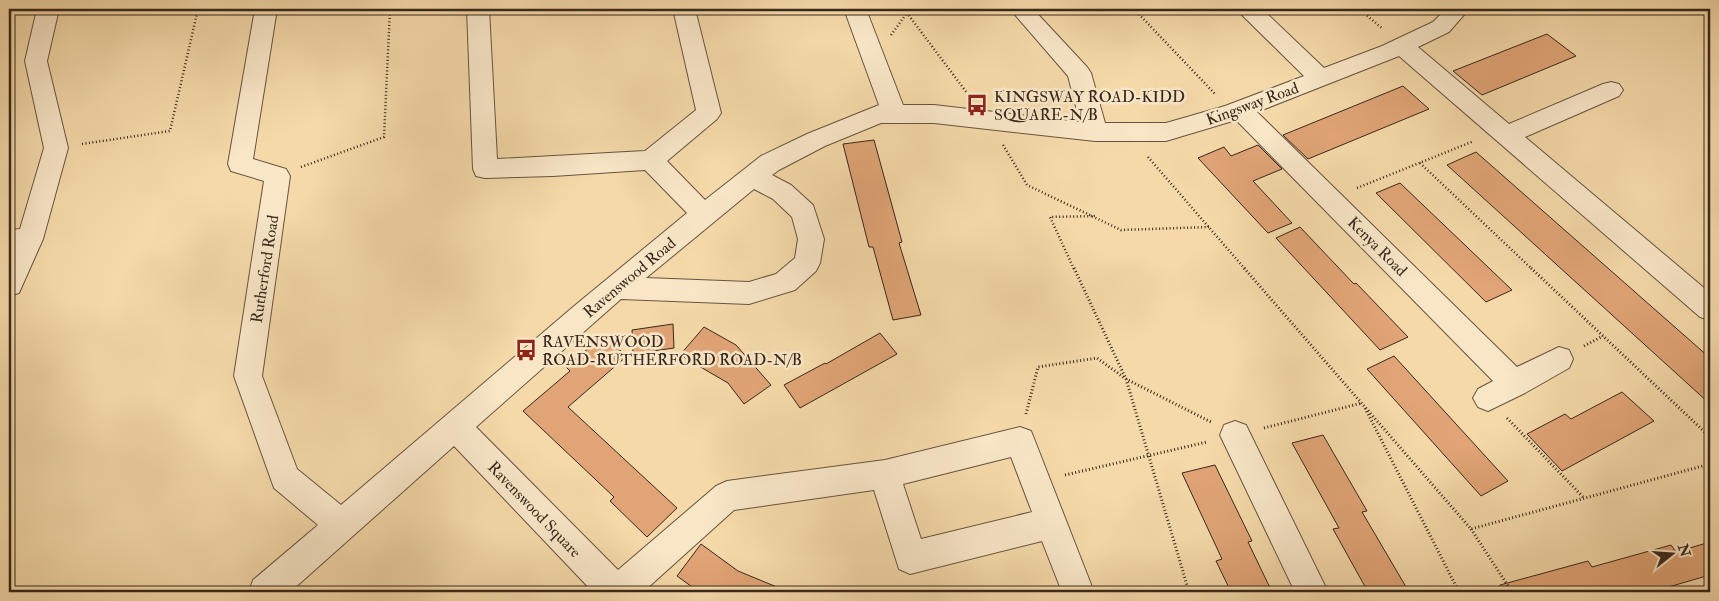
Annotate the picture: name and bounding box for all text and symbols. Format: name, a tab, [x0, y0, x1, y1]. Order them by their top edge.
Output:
street label: Kingsway Road	[1203, 78, 1302, 130]
place label: KINGSWAY ROAD-KIDD SQUARE-N/B	[994, 87, 1185, 125]
bus stop icon: KINGSWAY ROAD-KIDD SQUARE-N/B	[964, 92, 990, 118]
street label: Kenya Road	[1343, 213, 1411, 281]
street label: Rutherford Road	[247, 214, 283, 325]
street label: Ravenswood Road	[579, 233, 680, 322]
place label: RAVENSWOOD ROAD-RUTHERFORD ROAD-N/B	[542, 332, 802, 370]
bus stop icon: RAVENSWOOD ROAD-RUTHERFORD ROAD-N/B	[513, 337, 539, 363]
street label: Ravenswood Square	[483, 457, 585, 562]
north arrow	[1646, 528, 1696, 578]
text: N	[1674, 541, 1694, 559]

